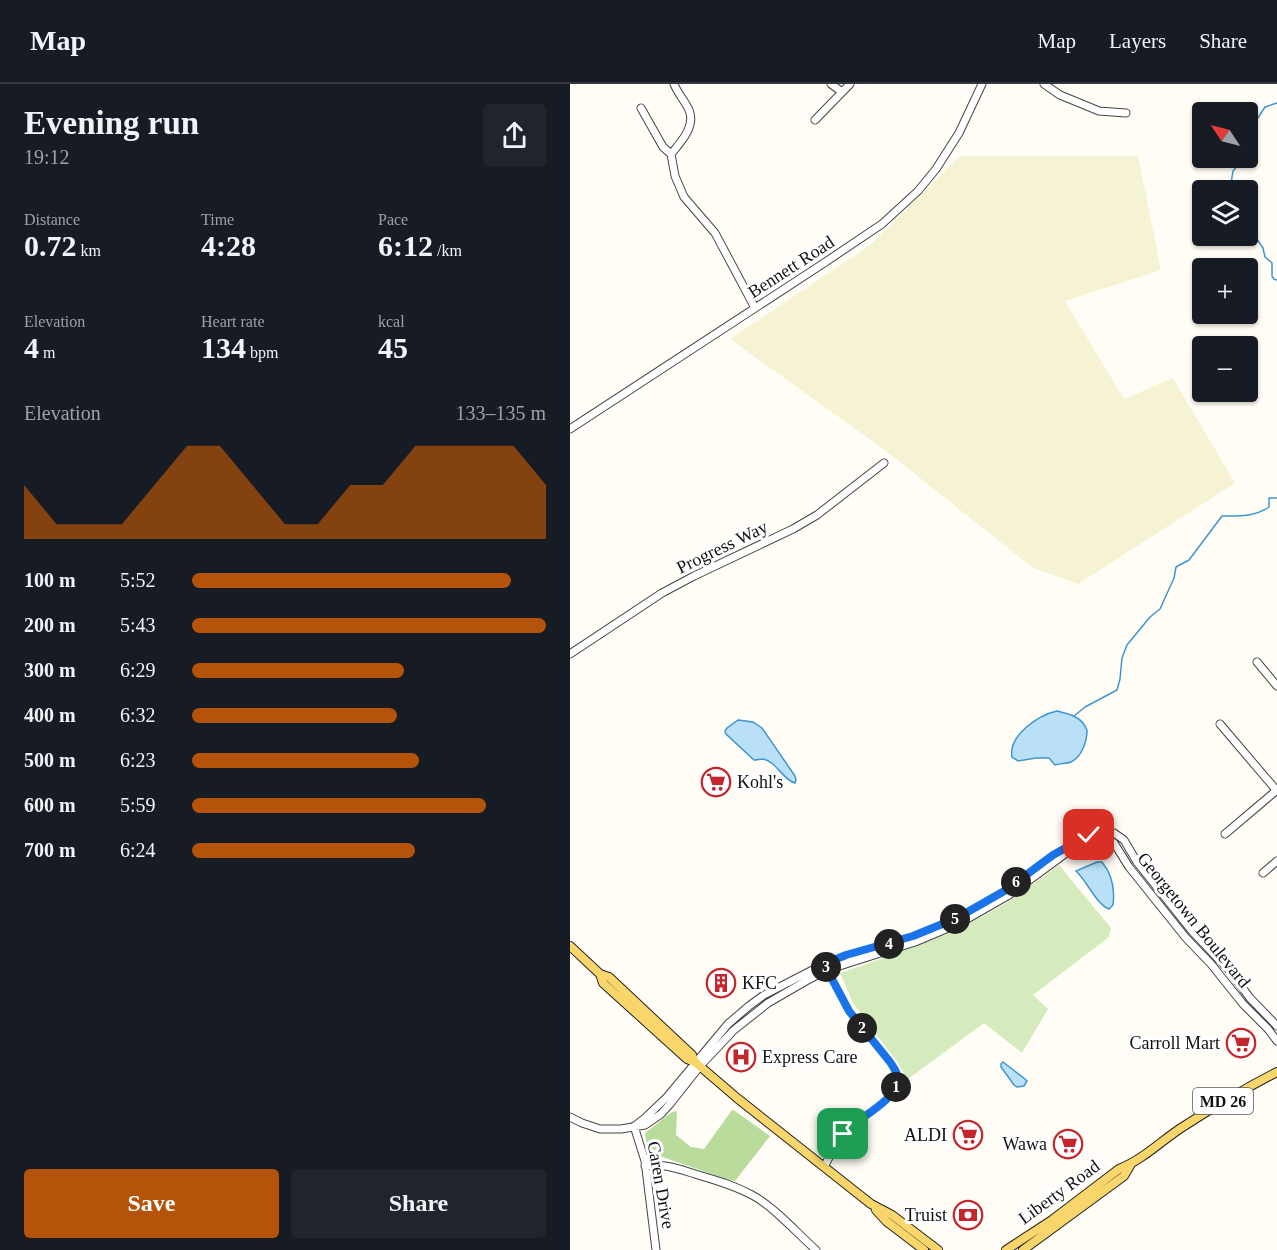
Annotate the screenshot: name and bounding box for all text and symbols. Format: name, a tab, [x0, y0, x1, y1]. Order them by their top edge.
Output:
text: Map	[30, 25, 86, 56]
text: Map	[1038, 29, 1076, 53]
text: Layers	[1109, 29, 1166, 53]
text: Share	[1199, 29, 1247, 53]
north arrow	[1192, 102, 1258, 168]
map controls	[1192, 102, 1258, 402]
button: share	[483, 104, 546, 167]
text: Evening run	[24, 105, 199, 141]
text: 19:12	[24, 146, 70, 168]
button: layers	[1192, 180, 1258, 246]
text: Distance	[24, 211, 80, 228]
text: Time	[201, 211, 234, 228]
text: Pace	[378, 211, 408, 228]
text: 0.72	[24, 229, 77, 262]
text: 4:28	[201, 229, 256, 262]
text: 6:12	[378, 229, 433, 262]
street label: Bennett Road	[744, 232, 838, 302]
text: km	[77, 242, 101, 259]
text: /km	[433, 242, 462, 259]
button: +	[1192, 258, 1258, 324]
text: Elevation	[24, 313, 85, 330]
text: Heart rate	[201, 313, 265, 330]
text: kcal	[378, 313, 405, 330]
text: 4	[24, 331, 39, 364]
text: 134	[201, 331, 246, 364]
text: 45	[378, 331, 408, 364]
button: −	[1192, 336, 1258, 402]
text: m	[39, 344, 55, 361]
text: bpm	[246, 344, 278, 361]
text: Elevation	[24, 402, 101, 424]
text: 133–135 m	[455, 402, 546, 424]
street label: Progress Way	[673, 516, 771, 578]
text: 100 m	[24, 569, 76, 591]
text: 5:52	[120, 569, 156, 591]
text: 200 m	[24, 614, 76, 636]
text: 5:43	[120, 614, 156, 636]
text: 300 m	[24, 659, 76, 681]
text: 6:29	[120, 659, 156, 681]
text: 400 m	[24, 704, 76, 726]
text: 6:32	[120, 704, 156, 726]
text: 500 m	[24, 749, 76, 771]
text: 6:23	[120, 749, 156, 771]
supermarket icon: Kohl's	[700, 766, 732, 798]
place label: Kohl's	[737, 772, 783, 792]
text: 600 m	[24, 794, 76, 816]
text: 5:59	[120, 794, 156, 816]
pin	[1063, 809, 1114, 860]
icon: check	[1072, 818, 1105, 851]
text: 700 m	[24, 839, 76, 861]
text: 6:24	[120, 839, 156, 861]
street label: Georgetown Boulevard	[1133, 848, 1255, 992]
pin: 6	[1001, 867, 1031, 897]
text: 6	[1012, 873, 1020, 890]
pin: 5	[940, 904, 970, 934]
text: 5	[951, 910, 959, 927]
pin: 4	[874, 929, 904, 959]
text: 4	[885, 935, 893, 952]
pin: 3	[811, 952, 841, 982]
text: 3	[822, 958, 830, 975]
building icon: KFC	[705, 967, 737, 999]
place label: KFC	[742, 973, 777, 993]
pin: 2	[847, 1013, 877, 1043]
text: 2	[858, 1019, 866, 1036]
supermarket icon: Carroll Mart	[1225, 1027, 1257, 1059]
place label: Carroll Mart	[1130, 1033, 1220, 1053]
hospital icon: Express Care	[725, 1041, 757, 1073]
place label: Express Care	[762, 1047, 857, 1067]
pin: 1	[881, 1072, 911, 1102]
text: 1	[892, 1078, 900, 1095]
road number: MD 26	[1193, 1088, 1253, 1114]
pin	[817, 1108, 868, 1159]
icon: arrive	[826, 1117, 859, 1150]
supermarket icon: ALDI	[952, 1119, 984, 1151]
place label: ALDI	[904, 1125, 947, 1145]
supermarket icon: Wawa	[1052, 1128, 1084, 1160]
place label: Wawa	[1002, 1134, 1047, 1154]
street label: Caren Drive	[643, 1140, 679, 1230]
street label: Liberty Road	[1014, 1156, 1104, 1228]
button: Save	[24, 1169, 279, 1238]
button: Share	[291, 1169, 546, 1238]
bank icon: Truist	[952, 1199, 984, 1231]
place label: Truist	[905, 1205, 947, 1225]

